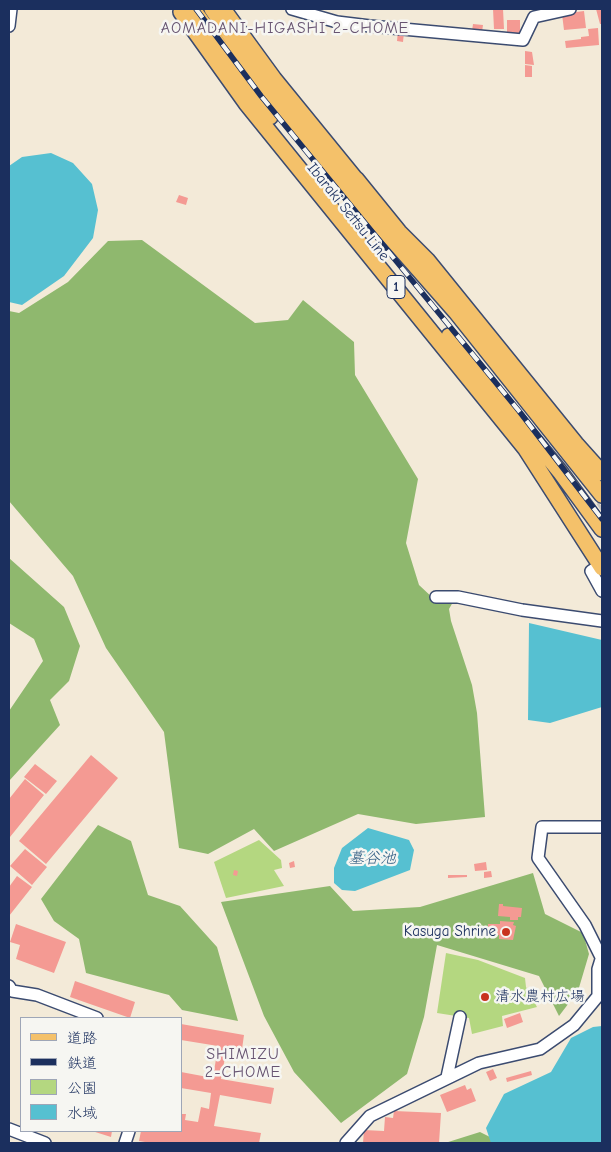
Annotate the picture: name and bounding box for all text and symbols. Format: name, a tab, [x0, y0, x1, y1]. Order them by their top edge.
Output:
district label: AOMADANI-HIGASHI 2-CHOME	[158, 18, 412, 38]
street label: Ibaraki Settsu Line	[303, 159, 393, 265]
road number: 1	[387, 276, 405, 298]
water label: 墓谷池	[348, 848, 396, 868]
place label: Kasuga Shrine	[404, 923, 496, 941]
marker: Kasuga Shrine	[500, 926, 512, 938]
place label: 清水農村広場	[495, 988, 585, 1006]
marker: 清水農村広場	[479, 991, 491, 1003]
legend	[20, 1017, 182, 1132]
text: 道路	[67, 1029, 97, 1047]
district label: SHIMIZU 2-CHOME	[204, 1044, 282, 1082]
text: 鉄道	[67, 1054, 97, 1072]
text: 公園	[67, 1079, 97, 1097]
text: 水域	[67, 1104, 97, 1122]

